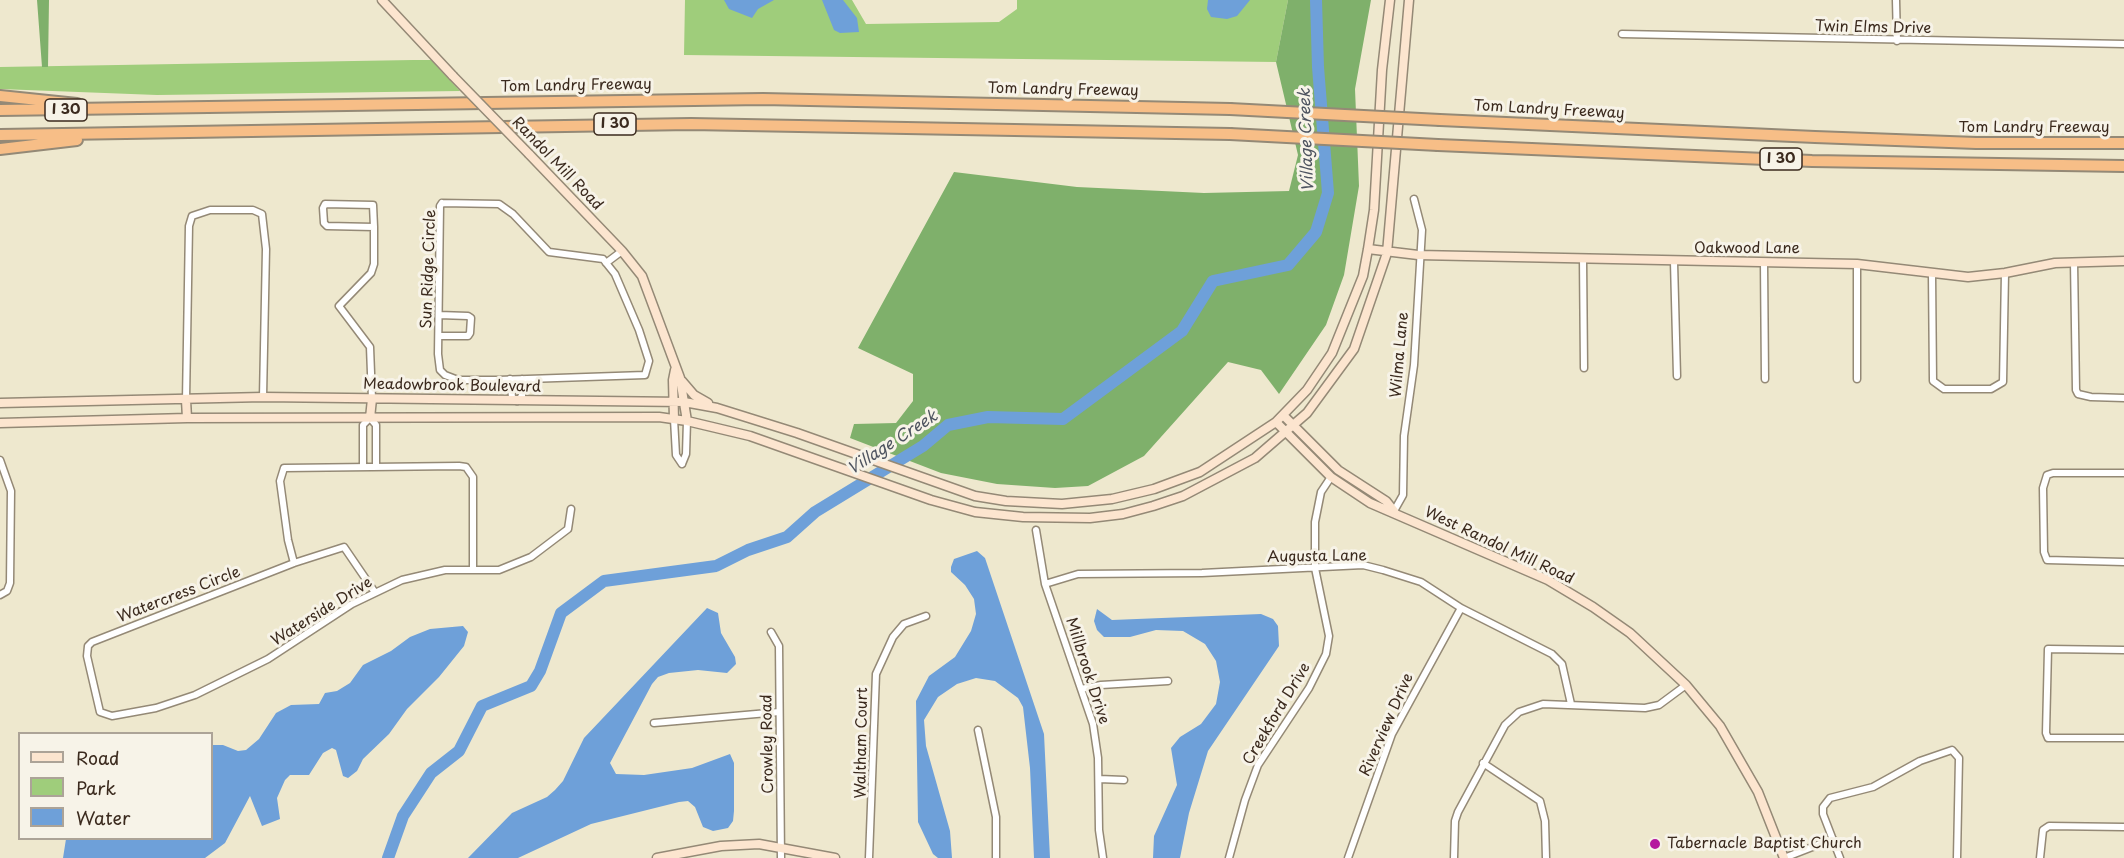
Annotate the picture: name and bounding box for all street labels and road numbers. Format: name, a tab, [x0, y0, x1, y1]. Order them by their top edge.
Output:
street label: Twin Elms Drive	[1815, 18, 1931, 38]
street label: Tom Landry Freeway	[500, 76, 652, 96]
street label: Tom Landry Freeway	[987, 80, 1139, 100]
street label: Tom Landry Freeway	[1473, 97, 1625, 123]
road number: I 30	[45, 99, 87, 121]
road number: I 30	[594, 113, 636, 135]
street label: Randol Mill Road	[508, 114, 606, 214]
street label: Tom Landry Freeway	[1958, 119, 2110, 137]
road number: I 30	[1760, 148, 1802, 170]
street label: Sun Ridge Circle	[418, 209, 440, 329]
street label: Oakwood Lane	[1694, 240, 1800, 258]
street label: Wilma Lane	[1387, 311, 1413, 399]
street label: Meadowbrook Boulevard	[363, 375, 541, 397]
street label: West Randol Mill Road	[1421, 503, 1577, 589]
street label: Augusta Lane	[1267, 547, 1367, 567]
street label: Watercress Circle	[115, 563, 243, 627]
street label: Waterside Drive	[268, 574, 376, 650]
street label: Millbrook Drive	[1061, 615, 1113, 727]
street label: Creekford Drive	[1239, 660, 1315, 768]
street label: Riverview Drive	[1356, 671, 1418, 779]
street label: Waltham Court	[852, 687, 872, 799]
street label: Crowley Road	[758, 694, 778, 794]

